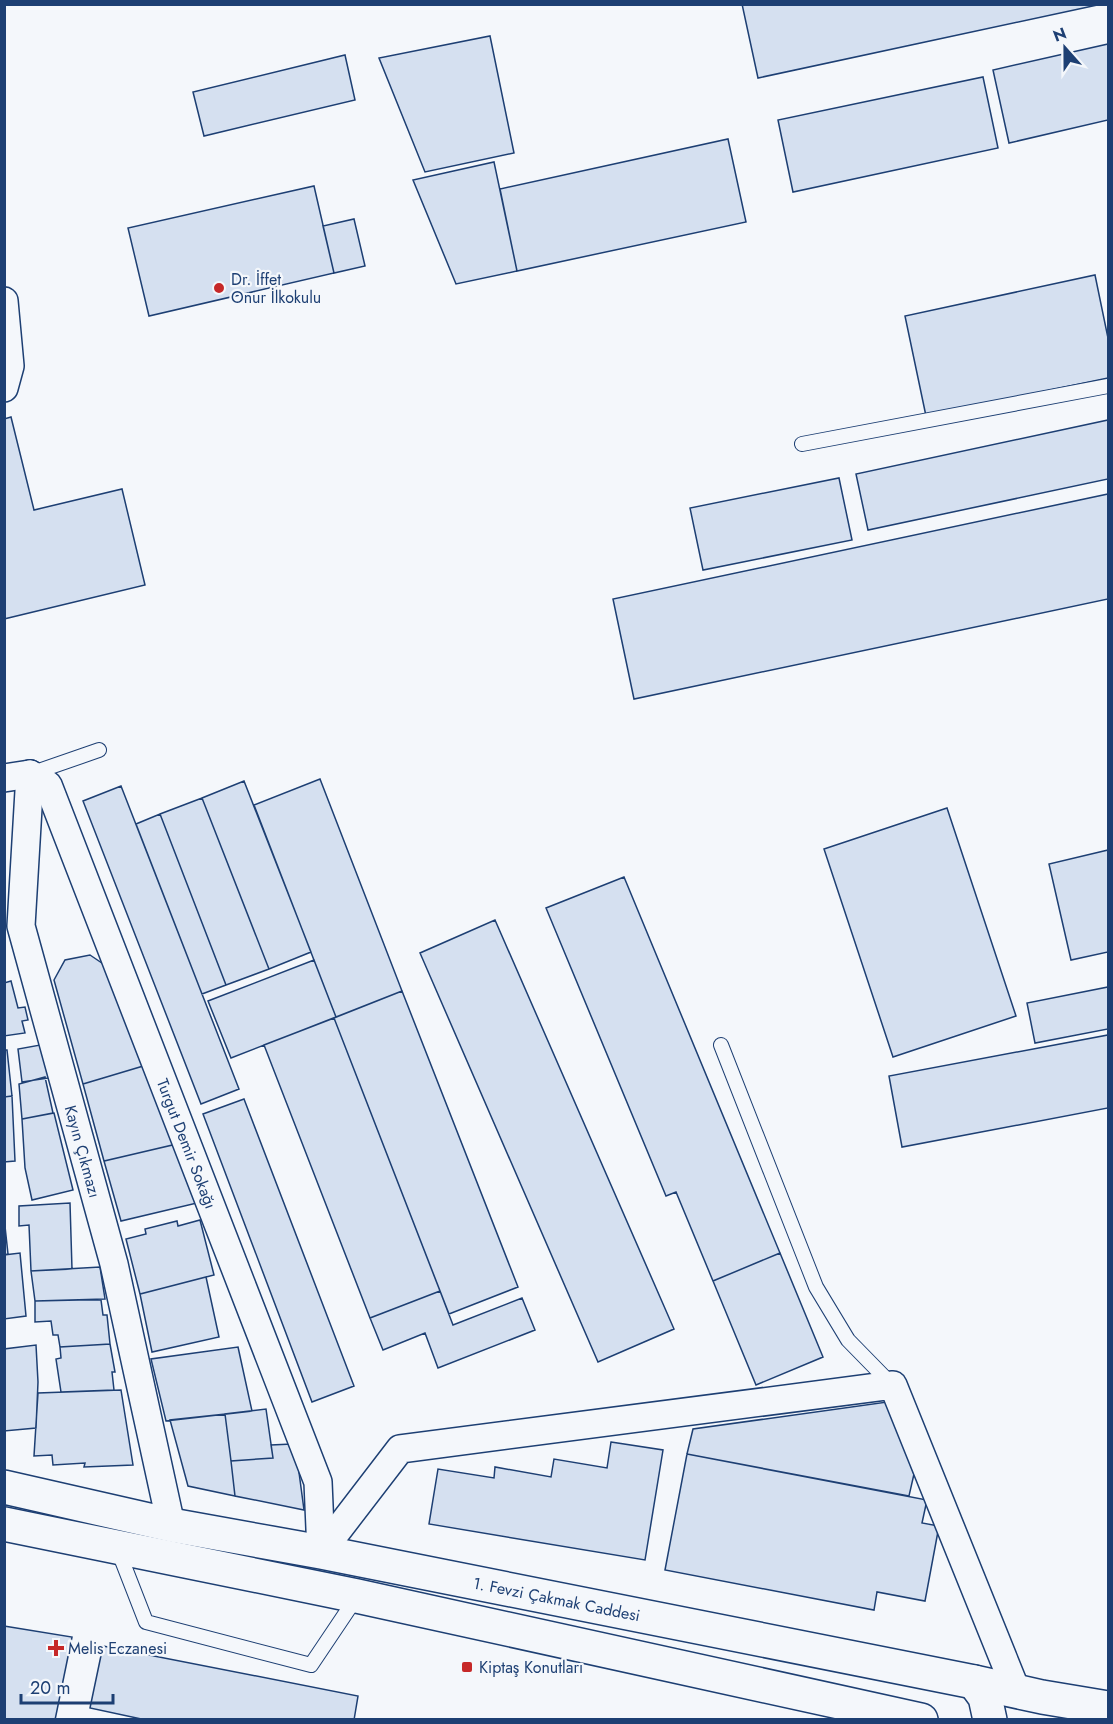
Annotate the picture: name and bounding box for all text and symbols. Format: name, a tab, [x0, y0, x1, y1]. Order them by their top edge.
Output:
north arrow	[1035, 18, 1095, 78]
text: N	[1050, 21, 1070, 47]
place label: Dr. İffet Onur İlkokulu	[231, 268, 321, 309]
marker: Dr. İffet Onur İlkokulu	[212, 281, 226, 295]
street label: Turgut Demir Sokağı	[151, 1075, 222, 1212]
street label: Kayın Çıkmazı	[59, 1103, 106, 1200]
street label: 1. Fevzi Çakmak Caddesi	[471, 1572, 642, 1627]
place label: Melis Eczanesi	[68, 1637, 167, 1660]
marker: Melis Eczanesi	[49, 1641, 63, 1655]
place label: Kiptaş Konutları	[479, 1656, 583, 1679]
marker: Kiptaş Konutları	[460, 1660, 474, 1674]
scale bar	[21, 1667, 112, 1705]
text: 20 m	[30, 1675, 70, 1701]

